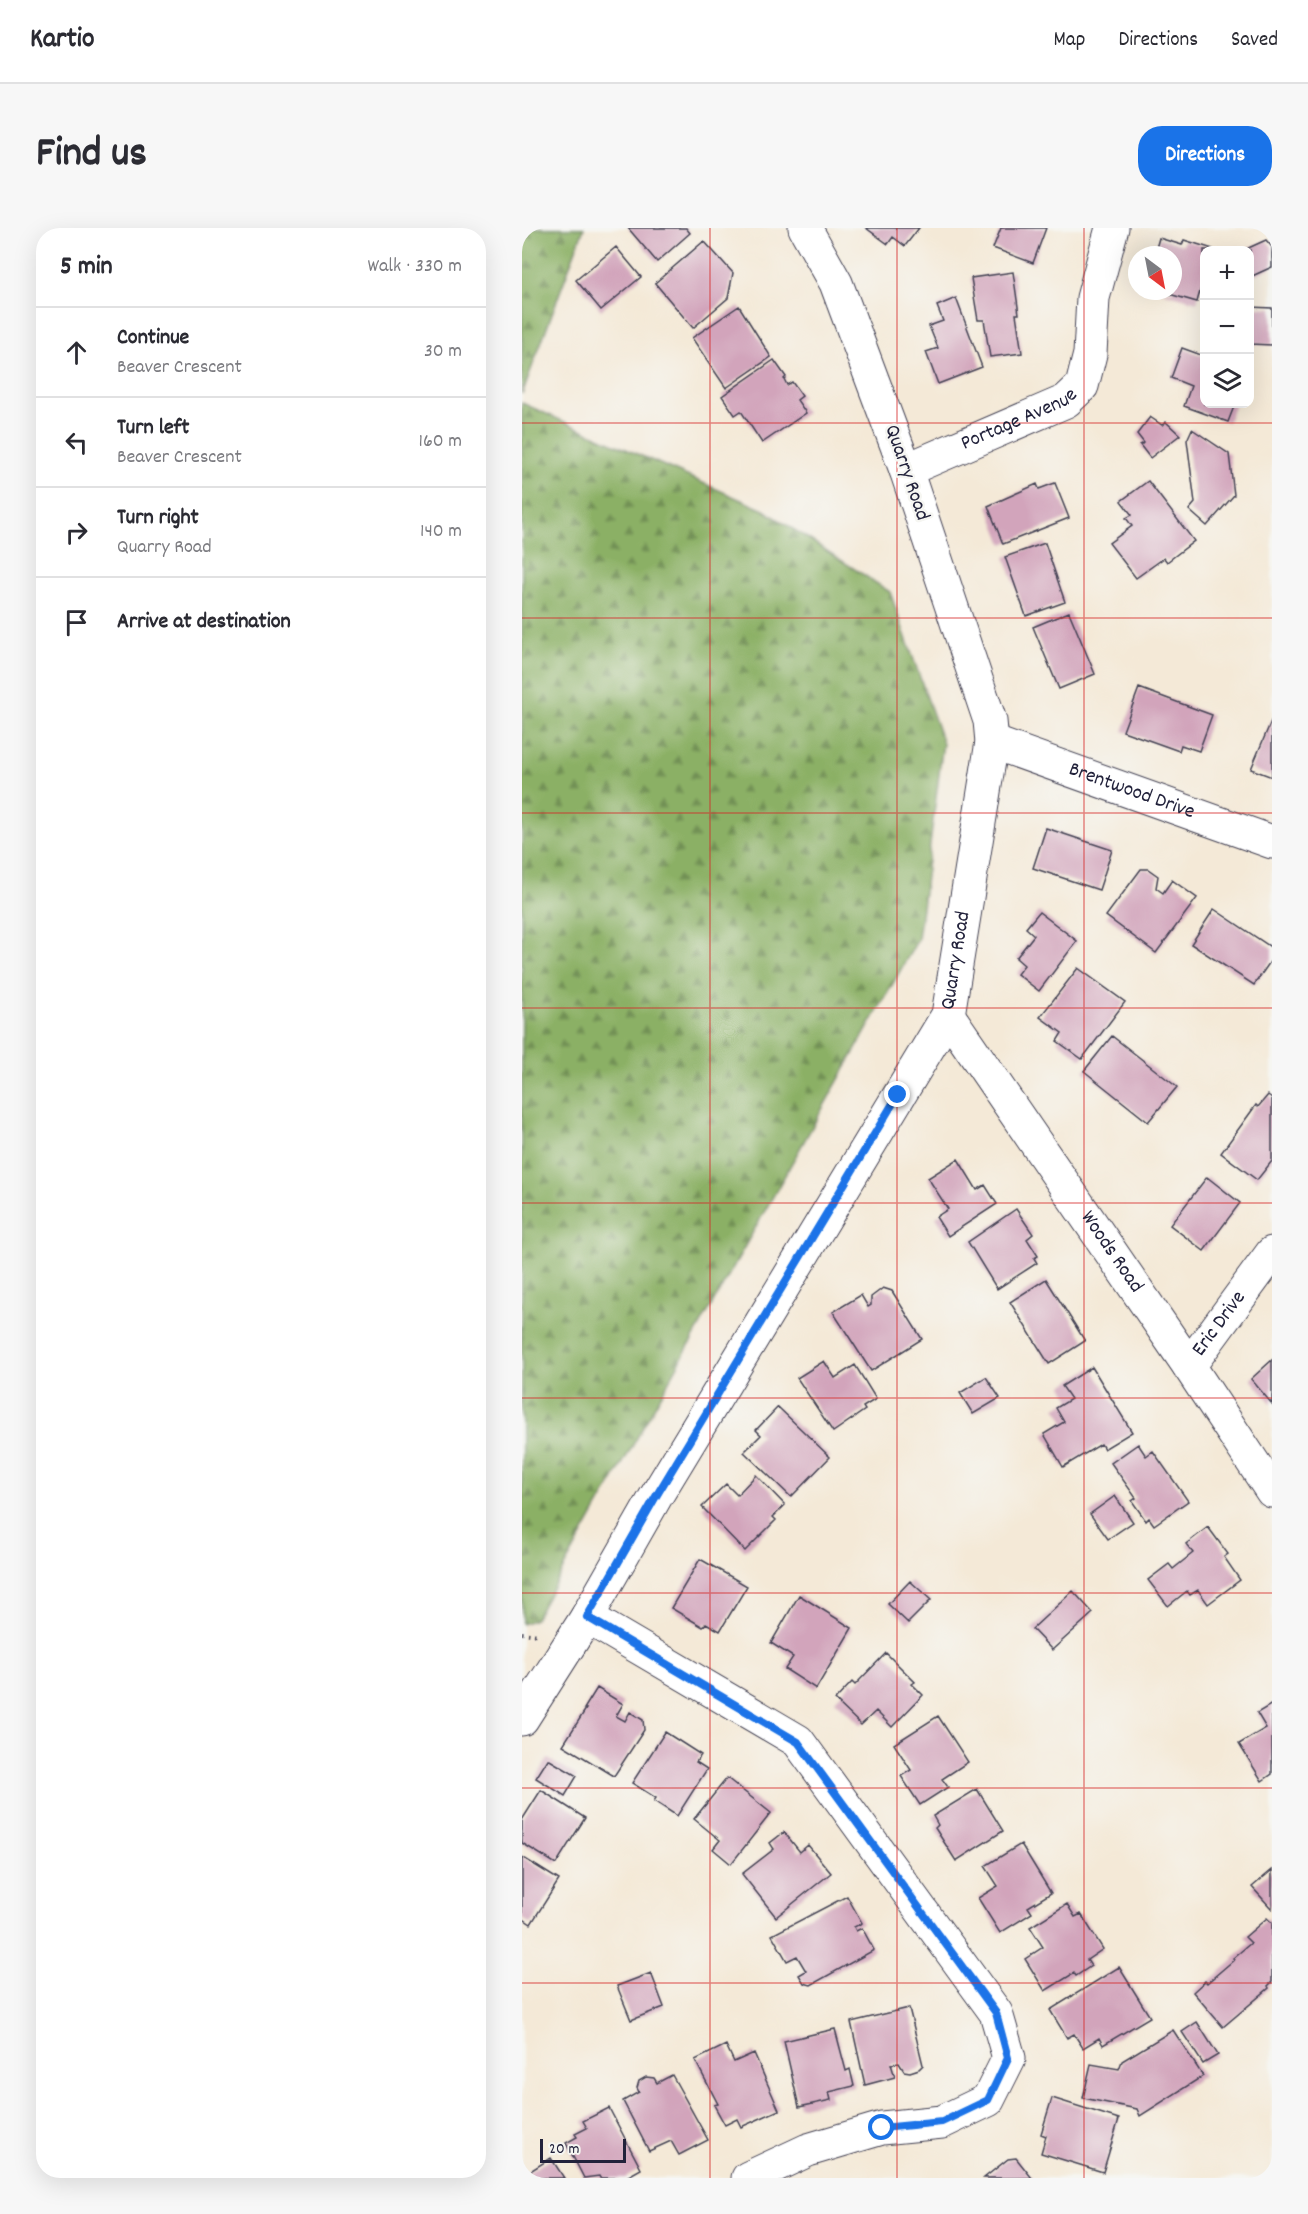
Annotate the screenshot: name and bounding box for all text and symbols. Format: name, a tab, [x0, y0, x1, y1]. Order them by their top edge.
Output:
text: Kartio	[30, 21, 94, 61]
text: Map	[1054, 26, 1085, 56]
text: Directions	[1118, 26, 1198, 56]
text: Saved	[1231, 26, 1278, 56]
text: Find us	[36, 126, 147, 186]
button: Directions	[1138, 126, 1272, 186]
north arrow	[1128, 246, 1182, 300]
map controls	[1200, 246, 1254, 408]
button: +	[1200, 246, 1254, 300]
text: 5 min	[60, 249, 113, 286]
text: Walk · 330 m	[367, 253, 462, 281]
button: −	[1200, 300, 1254, 354]
text: Continue	[117, 323, 189, 354]
icon: ahead	[60, 336, 93, 369]
text: 30 m	[424, 338, 462, 366]
text: Beaver Crescent	[117, 354, 242, 382]
button: layers	[1200, 354, 1254, 408]
street label: Portage Avenue	[956, 382, 1085, 459]
text: Turn left	[117, 413, 189, 444]
street label: Quarry Road	[876, 421, 936, 525]
icon: left	[60, 426, 93, 459]
text: 160 m	[419, 428, 462, 456]
text: Beaver Crescent	[117, 444, 242, 472]
text: Turn right	[117, 503, 199, 534]
icon: right	[60, 516, 93, 549]
text: 140 m	[420, 518, 462, 546]
text: Quarry Road	[117, 534, 212, 562]
icon: arrive	[60, 606, 93, 639]
text: Arrive at destination	[117, 607, 291, 638]
street label: Brentwood Drive	[1064, 755, 1199, 828]
street label: Quarry Road	[934, 909, 979, 1012]
route end	[884, 1081, 910, 1107]
street label: Woods Road	[1072, 1205, 1150, 1299]
street label: Eric Drive	[1186, 1285, 1254, 1363]
route start	[868, 2114, 894, 2140]
scale bar	[540, 2136, 626, 2164]
text: 20 m	[549, 2138, 579, 2161]

